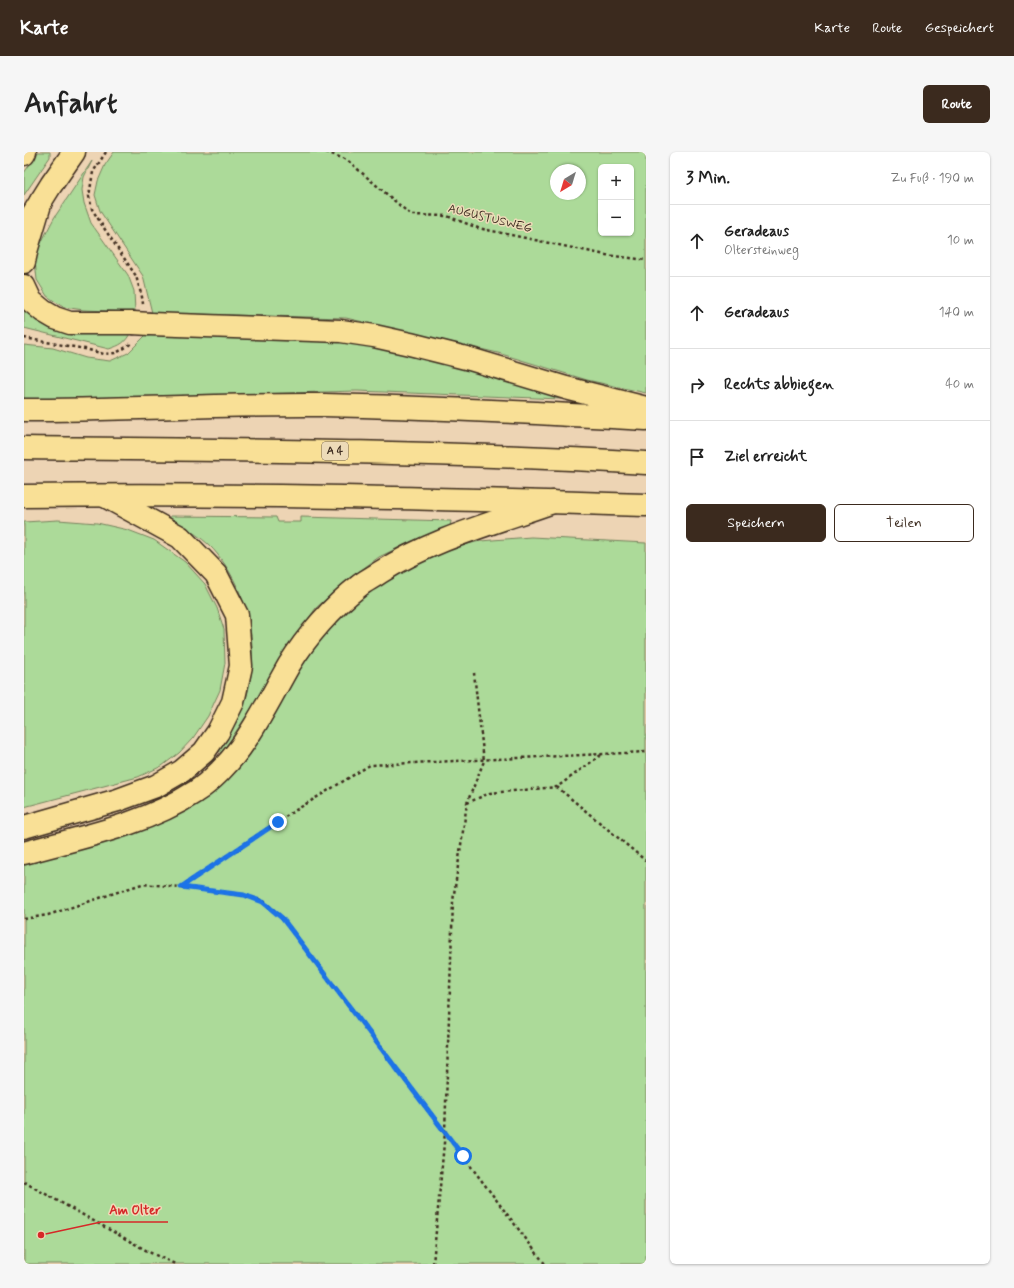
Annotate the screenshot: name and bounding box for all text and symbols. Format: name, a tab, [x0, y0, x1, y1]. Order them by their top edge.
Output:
text: Karte	[20, 16, 69, 41]
text: Karte	[814, 19, 850, 37]
text: Route	[872, 19, 903, 37]
text: Gespeichert	[925, 19, 994, 37]
button: Route	[923, 85, 990, 123]
text: Anfahrt	[24, 86, 117, 123]
north arrow	[550, 164, 586, 200]
map controls	[598, 164, 634, 236]
button: +	[598, 164, 634, 200]
text: 3 Min.	[686, 167, 730, 189]
text: Zu Fuß · 190 m	[891, 170, 974, 187]
button: −	[598, 200, 634, 236]
street label: AUGUSTUSWEG	[446, 201, 534, 237]
text: Geradeaus	[724, 222, 789, 242]
icon: ahead	[686, 230, 708, 252]
text: 10 m	[947, 232, 974, 249]
text: Oltersteinweg	[724, 242, 799, 259]
icon: ahead	[686, 302, 708, 324]
text: Geradeaus	[724, 303, 789, 323]
text: 140 m	[939, 304, 974, 321]
icon: right	[686, 374, 708, 396]
text: Rechts abbiegen	[724, 375, 834, 395]
text: 40 m	[945, 376, 974, 393]
road number: A 4	[322, 442, 348, 460]
icon: arrive	[686, 446, 708, 468]
text: Ziel erreicht	[724, 447, 807, 467]
button: Speichern	[686, 504, 826, 542]
button: Teilen	[834, 504, 974, 542]
route end	[269, 813, 287, 831]
route start	[454, 1147, 472, 1165]
callout: Am Olter	[101, 1197, 168, 1222]
text: Am Olter	[109, 1202, 161, 1219]

